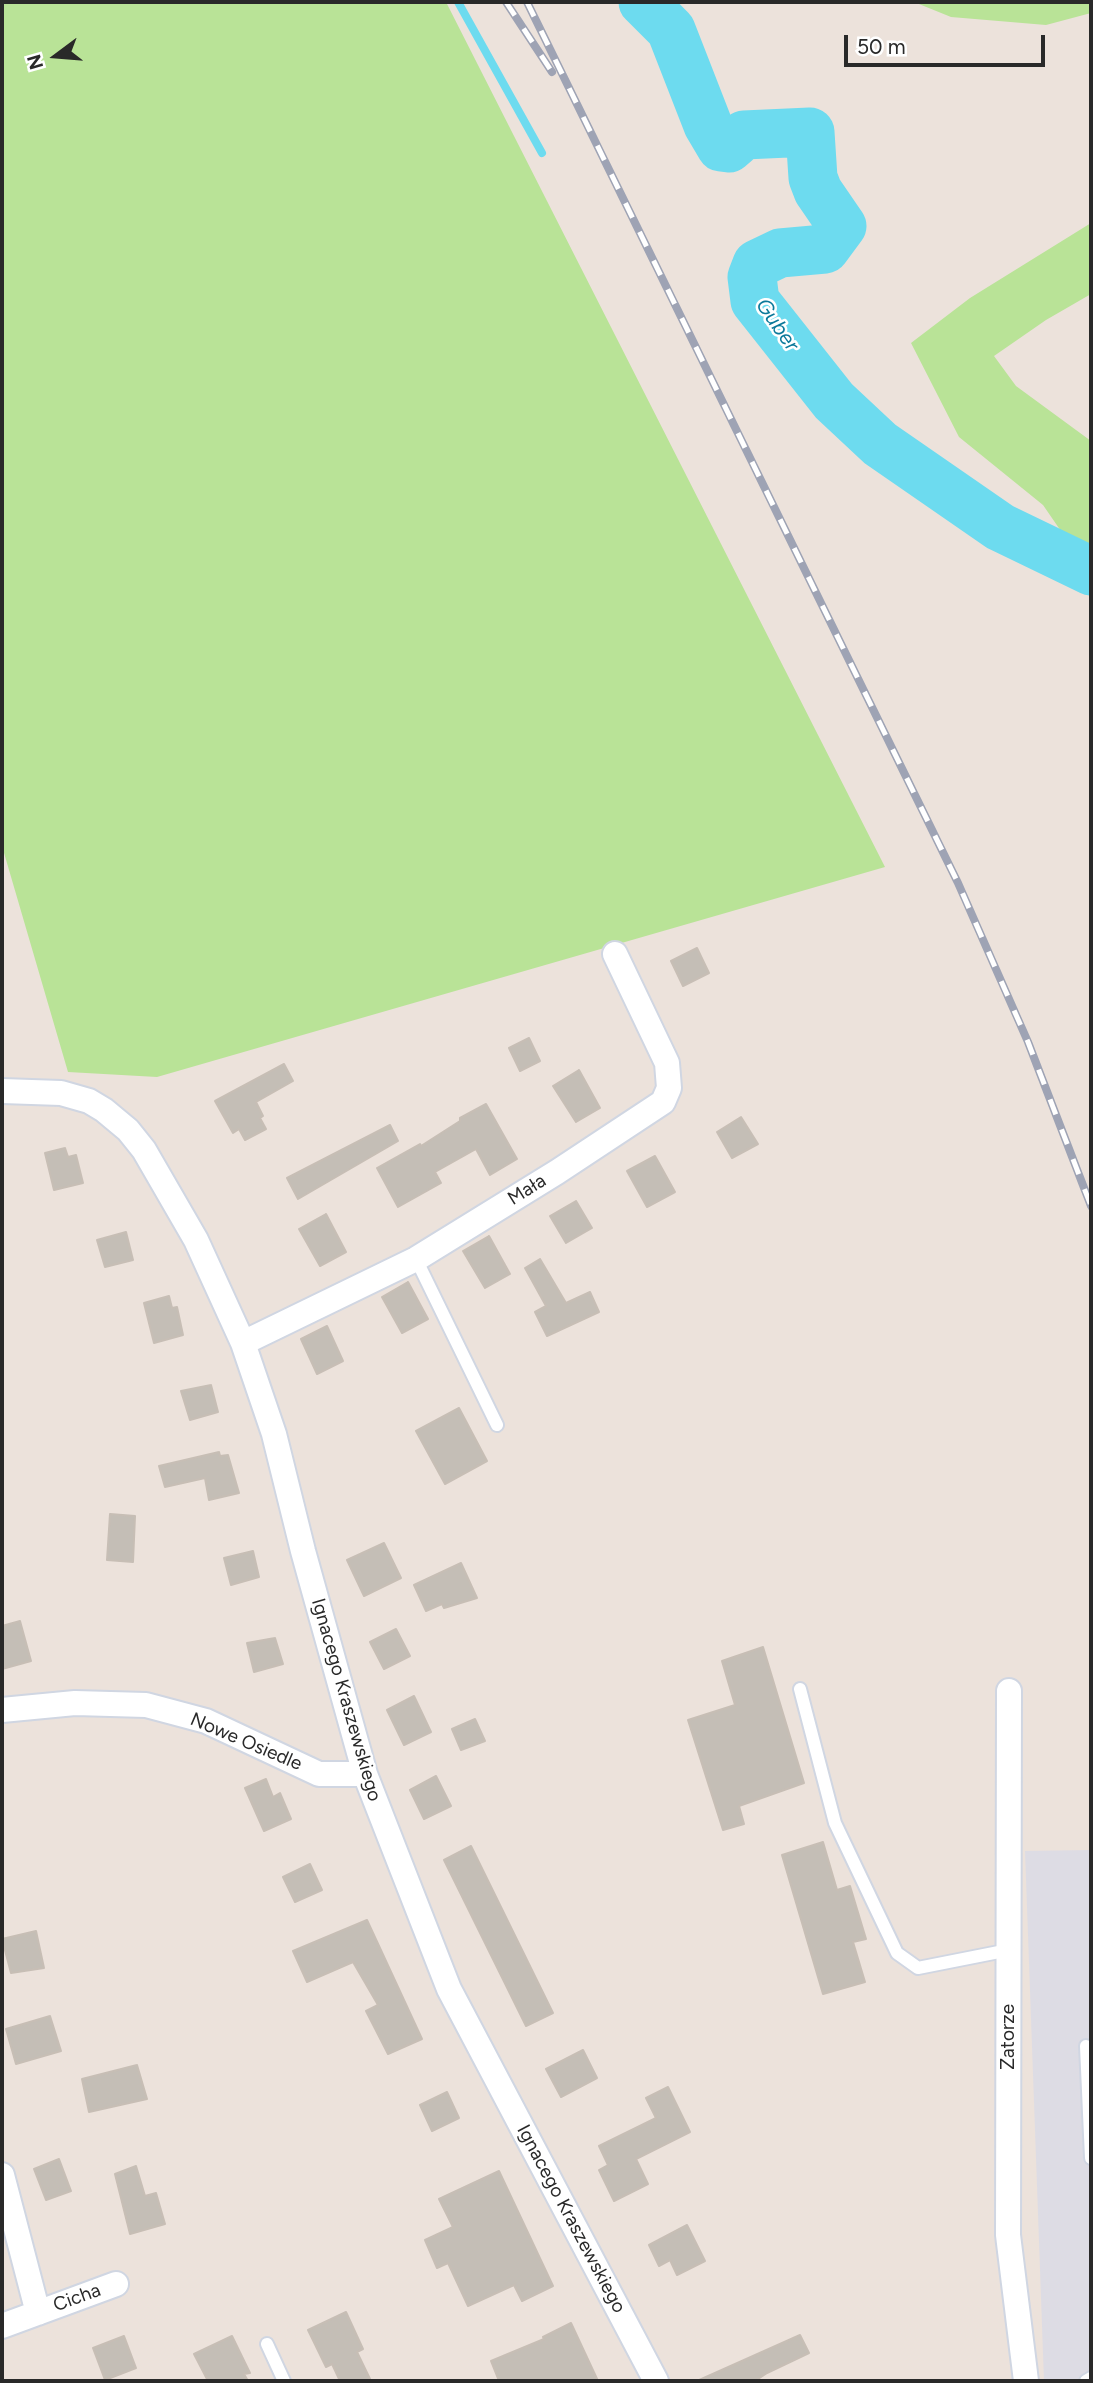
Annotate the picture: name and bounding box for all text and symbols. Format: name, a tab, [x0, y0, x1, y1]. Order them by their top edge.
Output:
north arrow	[21, 21, 91, 91]
scale bar	[848, 21, 1049, 65]
text: 50 m	[857, 34, 906, 59]
text: N	[22, 52, 48, 72]
water label: Guber	[750, 294, 804, 356]
street label: Mała	[504, 1170, 550, 1210]
street label: Ignacego Kraszewskiego	[306, 1596, 386, 1804]
street label: Nowe Osiedle	[187, 1708, 305, 1776]
street label: Zatorze	[997, 2004, 1019, 2070]
street label: Ignacego Kraszewskiego	[512, 2121, 630, 2317]
street label: Cicha	[50, 2279, 104, 2317]

